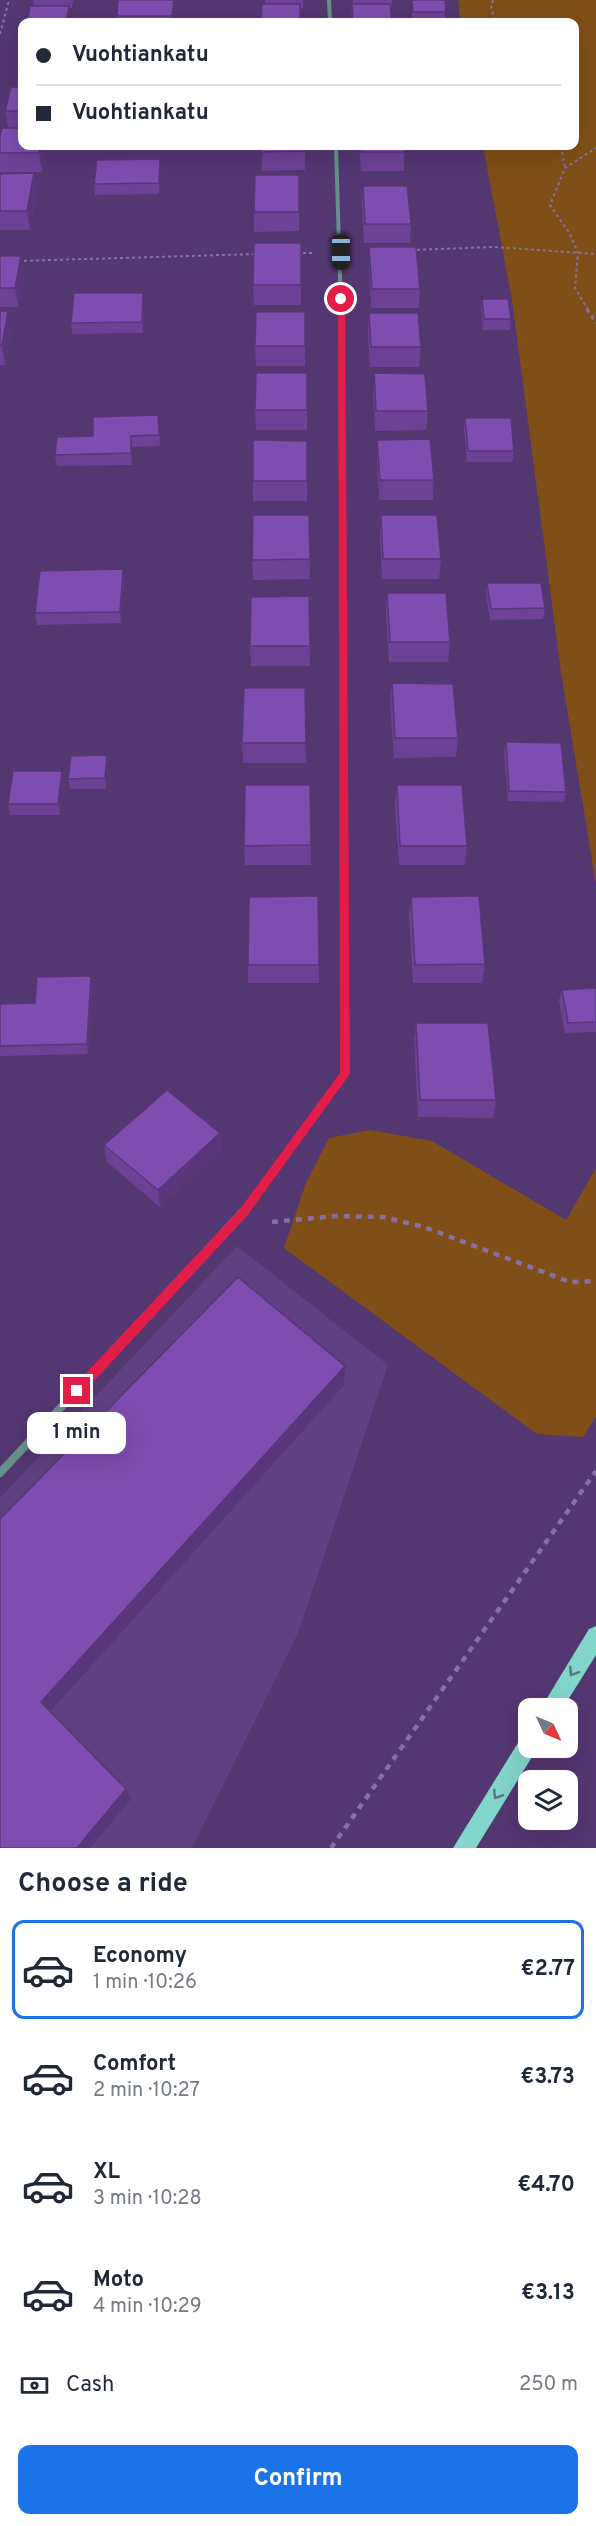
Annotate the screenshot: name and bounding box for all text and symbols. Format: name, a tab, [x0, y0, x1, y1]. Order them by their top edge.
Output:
text: Vuohtiankatu	[72, 42, 209, 69]
text: Vuohtiankatu	[72, 100, 209, 127]
car	[332, 234, 350, 270]
route start	[327, 285, 354, 312]
route end	[63, 1377, 90, 1404]
callout: 1 min	[28, 1412, 127, 1454]
text: 1 min	[52, 1420, 101, 1446]
one-way arrow	[569, 1666, 581, 1676]
north arrow	[518, 1698, 578, 1758]
map controls	[518, 1698, 578, 1830]
button: layers	[518, 1770, 578, 1830]
one-way arrow	[493, 1789, 505, 1799]
text: Choose a ride	[18, 1867, 188, 1901]
icon: car	[21, 1943, 75, 1997]
text: Economy	[93, 1943, 187, 1970]
text: €2.77	[521, 1956, 575, 1983]
text: 1 min · 10:26	[93, 1970, 197, 1996]
icon: car	[21, 2051, 75, 2105]
text: Comfort	[93, 2051, 176, 2078]
text: €3.73	[520, 2064, 575, 2091]
text: 2 min · 10:27	[93, 2078, 200, 2104]
icon: car	[21, 2159, 75, 2213]
text: XL	[93, 2159, 120, 2186]
text: €4.70	[517, 2172, 575, 2199]
text: 3 min · 10:28	[93, 2186, 202, 2212]
icon: car	[21, 2267, 75, 2321]
text: Moto	[93, 2267, 144, 2294]
text: €3.13	[521, 2280, 575, 2307]
text: 4 min · 10:29	[93, 2294, 202, 2320]
icon: cash	[18, 2369, 51, 2402]
text: Cash	[66, 2372, 115, 2399]
text: 250 m	[519, 2372, 578, 2398]
button: Confirm	[18, 2445, 578, 2514]

